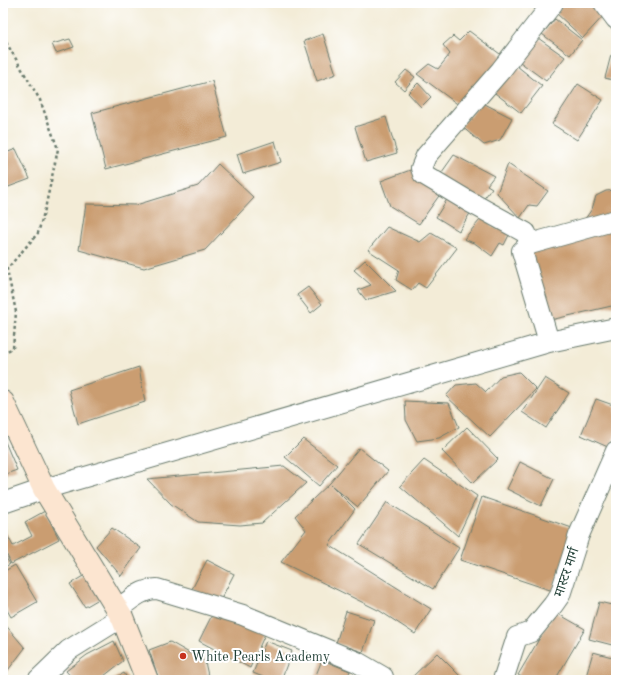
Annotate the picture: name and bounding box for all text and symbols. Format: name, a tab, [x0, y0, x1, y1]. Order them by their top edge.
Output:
street label: मास्टर मार्ग	[550, 544, 582, 600]
place label: White Pearls Academy	[191, 650, 331, 664]
marker: White Pearls Academy	[178, 651, 188, 661]

